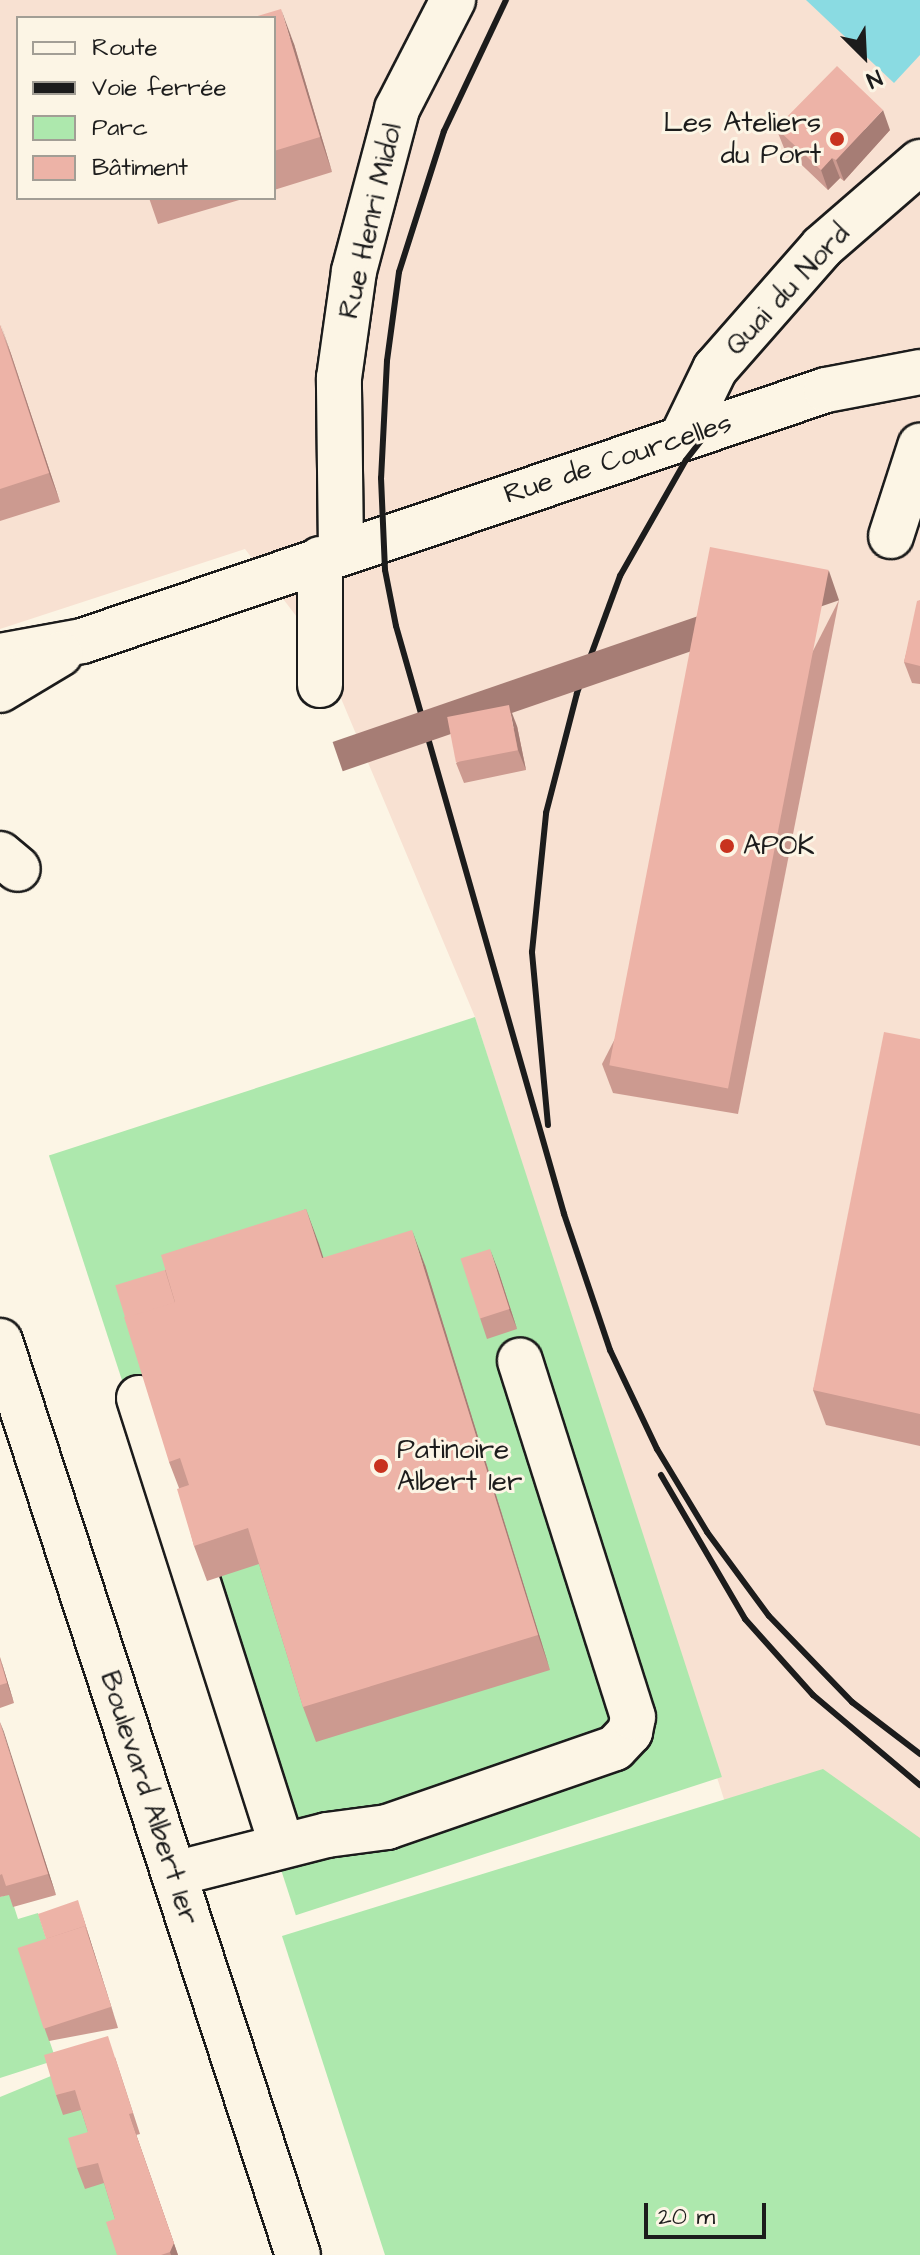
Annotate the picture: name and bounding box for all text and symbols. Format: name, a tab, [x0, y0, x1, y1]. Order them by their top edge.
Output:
legend	[16, 16, 276, 200]
north arrow	[824, 16, 904, 96]
text: Route	[92, 31, 157, 65]
text: N	[861, 61, 887, 95]
text: Voie ferrée	[92, 71, 226, 105]
place label: Les Ateliers du Port	[664, 106, 821, 172]
text: Parc	[92, 111, 148, 145]
street label: Rue Henri Midol	[332, 120, 410, 322]
marker: Les Ateliers du Port	[828, 130, 846, 148]
text: Bâtiment	[92, 151, 188, 185]
street label: Quai du Nord	[719, 218, 857, 362]
street label: Rue de Courcelles	[500, 406, 736, 512]
place label: APOK	[743, 829, 815, 863]
marker: APOK	[718, 837, 736, 855]
place label: Patinoire Albert 1er	[397, 1433, 522, 1499]
marker: Patinoire Albert 1er	[372, 1457, 390, 1475]
street label: Boulevard Albert 1er	[92, 1667, 206, 1929]
scale bar	[648, 2187, 770, 2237]
text: 20 m	[658, 2200, 715, 2234]

